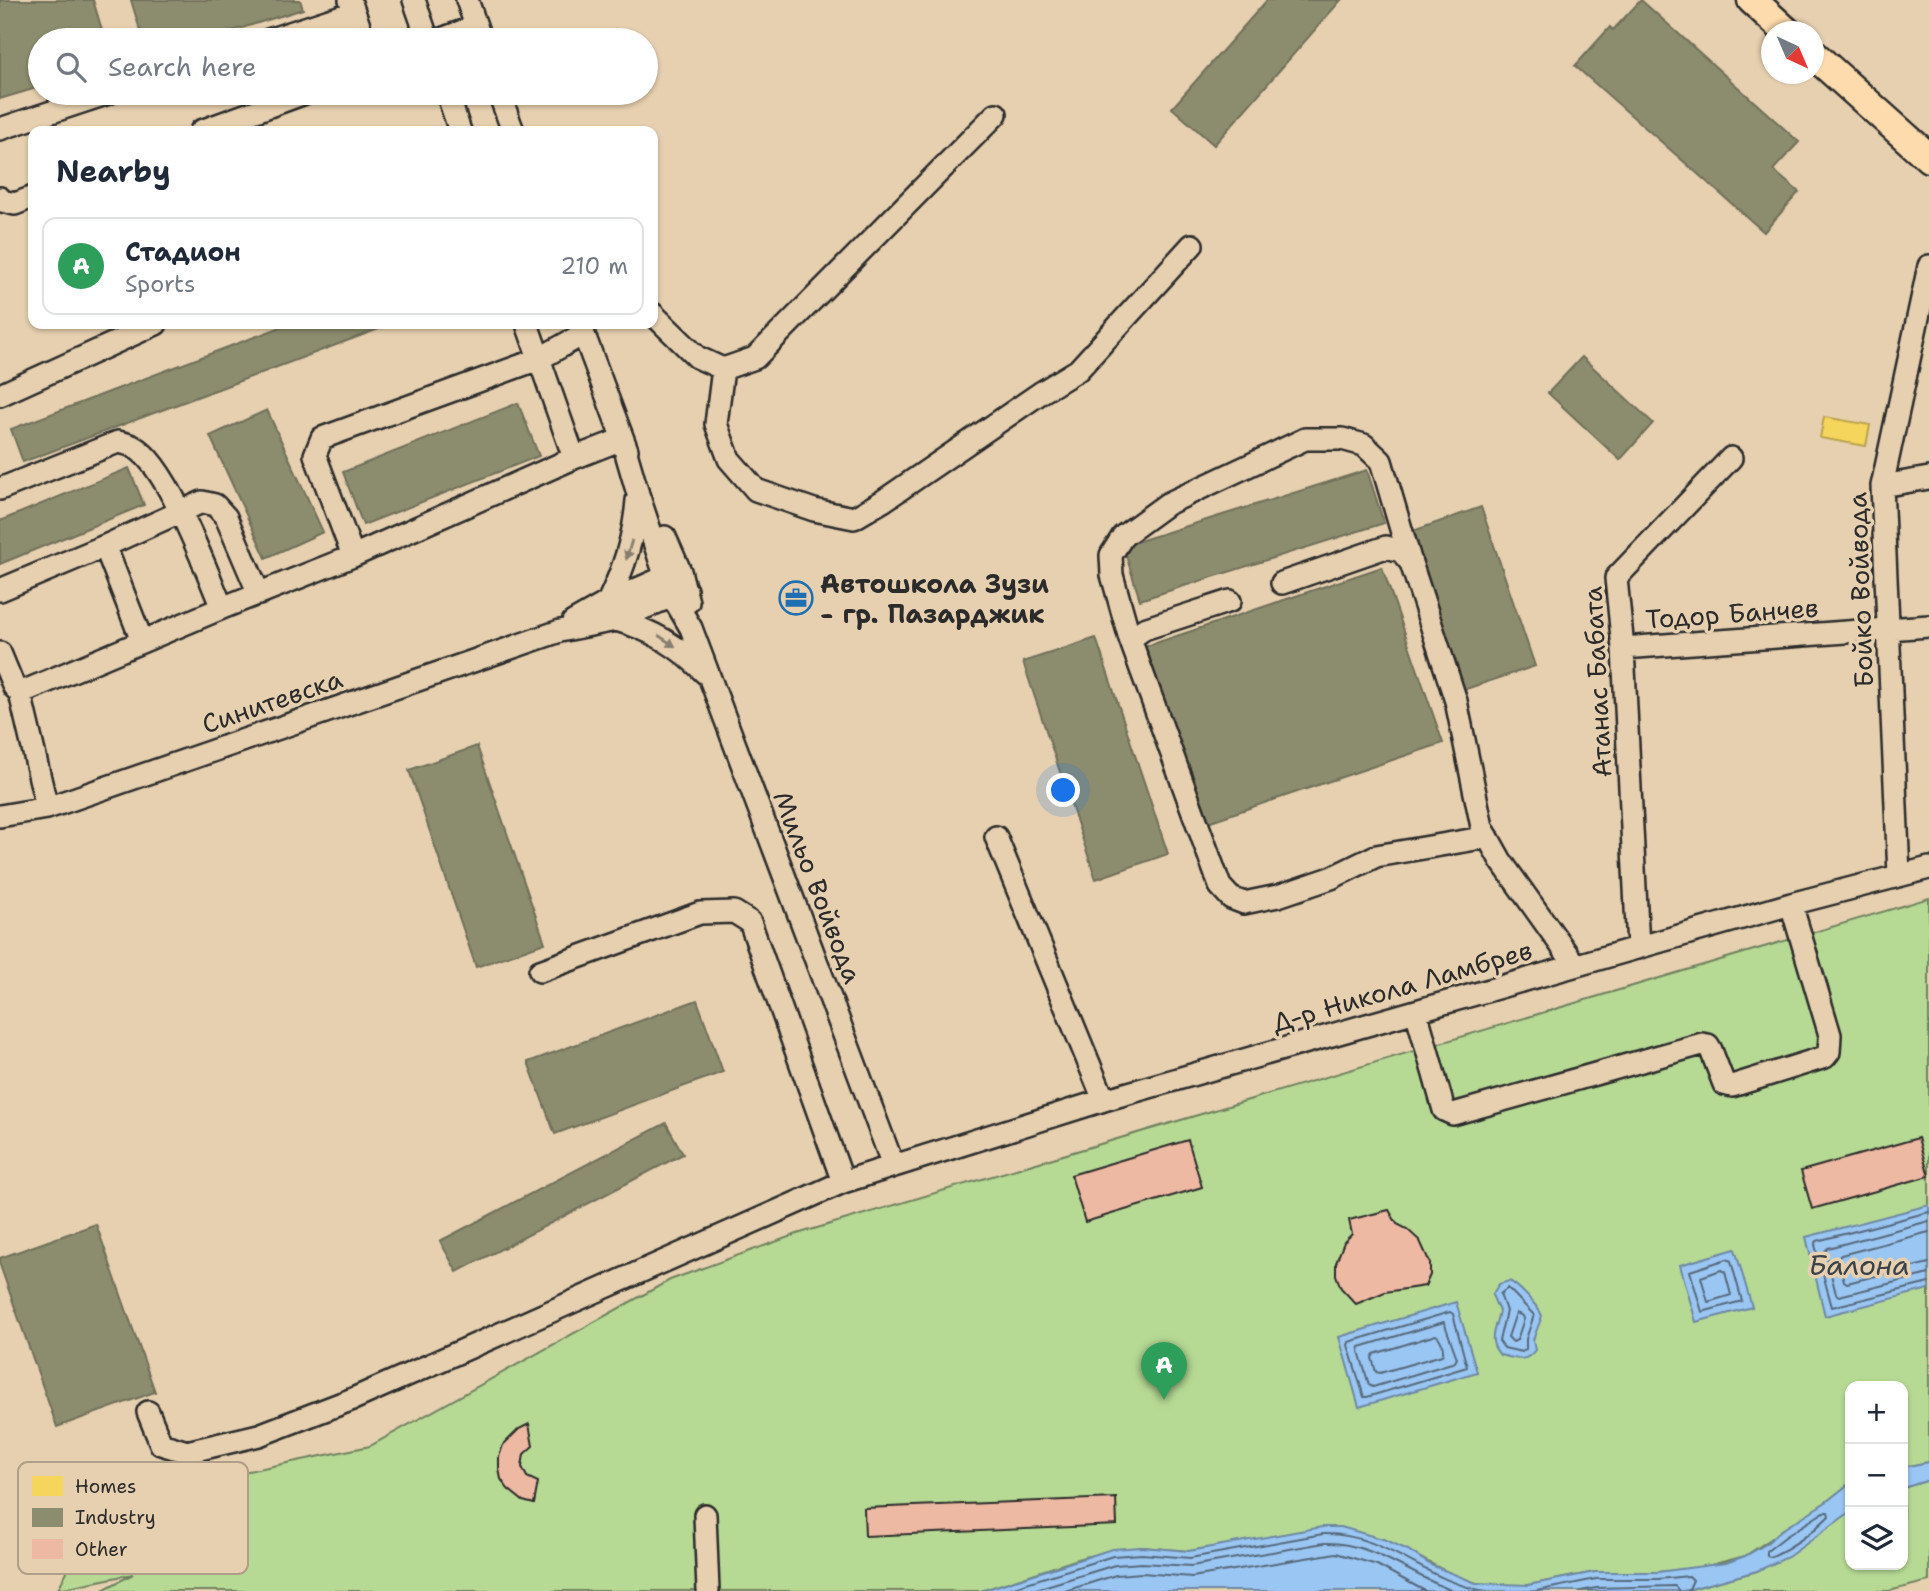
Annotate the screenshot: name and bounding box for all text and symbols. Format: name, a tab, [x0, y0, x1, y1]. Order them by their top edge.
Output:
north arrow	[1761, 21, 1824, 84]
search box	[28, 28, 658, 105]
icon: search	[52, 48, 90, 86]
text: Search here	[108, 49, 257, 84]
text: Nearby	[56, 151, 171, 192]
text: Стадион	[125, 234, 241, 269]
text: A	[72, 251, 90, 281]
text: 210 m	[560, 251, 628, 281]
text: Sports	[125, 269, 196, 299]
street label: Бойко Войвода	[1839, 492, 1881, 688]
one-way arrow	[624, 540, 634, 561]
place label: Автошкола Зузи - гр. Пазарджик	[820, 566, 1049, 631]
office icon: Автошкола Зузи - гр. Пазарджик	[777, 579, 815, 617]
street label: Атанас Бабата	[1575, 585, 1619, 779]
street label: Тодор Банчев	[1644, 590, 1820, 636]
one-way arrow	[658, 634, 676, 648]
street label: Синитевска	[197, 661, 347, 741]
your location	[1046, 773, 1080, 807]
street label: Мильо Войвода	[765, 786, 871, 988]
street label: Д-р Никола Ламбрев	[1268, 932, 1536, 1040]
water label: Балона	[1808, 1246, 1910, 1284]
pin: A	[1141, 1342, 1187, 1400]
map controls	[1845, 1381, 1908, 1570]
button: +	[1845, 1381, 1908, 1444]
button: −	[1845, 1444, 1908, 1507]
legend	[18, 1462, 248, 1574]
text: Homes	[75, 1474, 136, 1499]
text: Industry	[75, 1505, 156, 1530]
button: layers	[1845, 1507, 1908, 1570]
text: Other	[75, 1537, 128, 1562]

